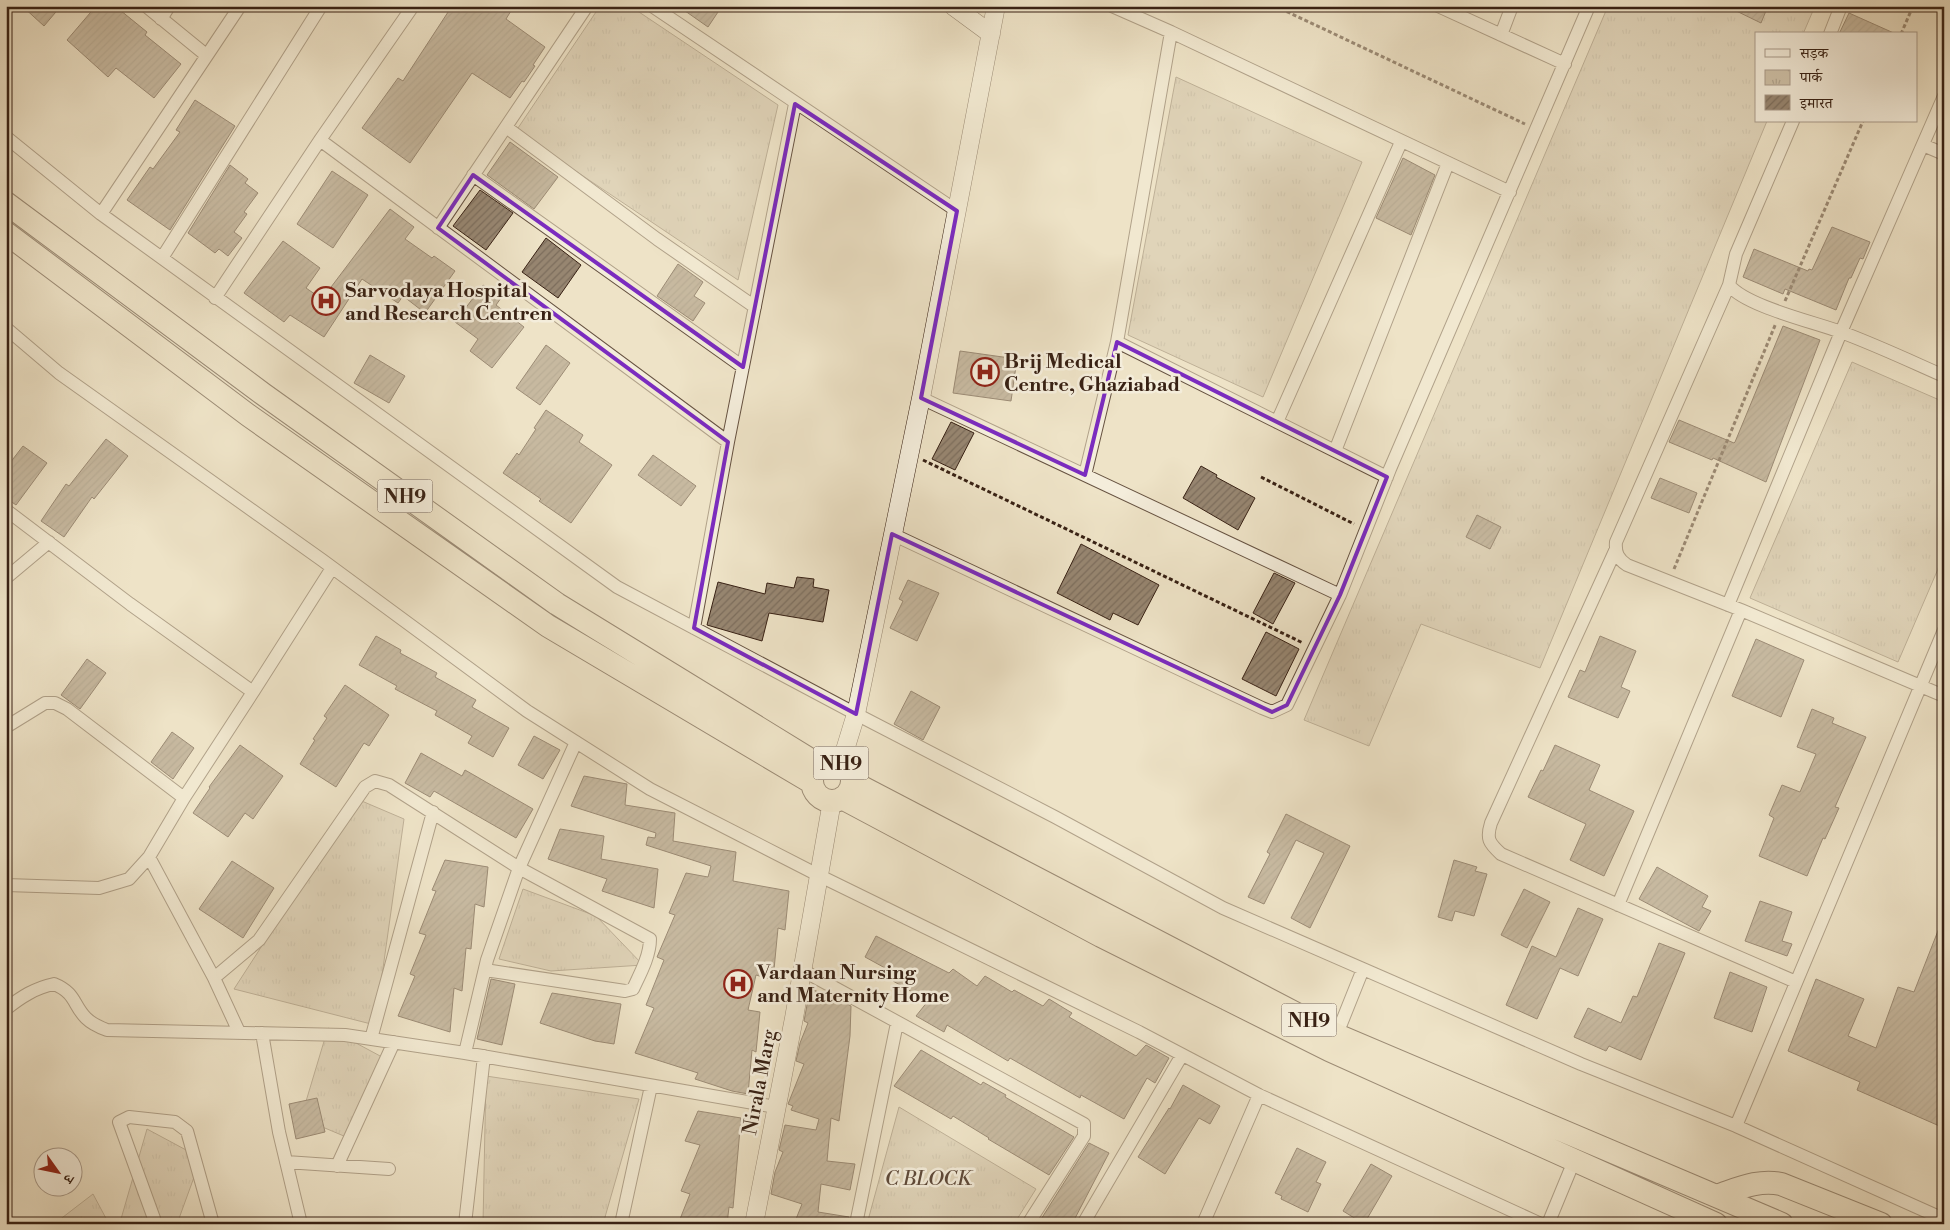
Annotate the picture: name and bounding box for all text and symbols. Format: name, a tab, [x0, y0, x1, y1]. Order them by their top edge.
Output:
legend	[1755, 32, 1918, 122]
text: सड़क	[1799, 44, 1829, 63]
text: पार्क	[1799, 68, 1823, 87]
text: इमारत	[1799, 94, 1834, 113]
place label: Sarvodaya Hospital and Research Centren	[345, 279, 553, 327]
hospital icon: Sarvodaya Hospital and Research Centren	[311, 286, 341, 316]
place label: Brij Medical Centre, Ghaziabad	[1004, 350, 1181, 398]
hospital icon: Brij Medical Centre, Ghaziabad	[970, 357, 1000, 387]
road number: NH9	[378, 480, 432, 512]
road number: NH9	[814, 746, 868, 780]
place label: Vardaan Nursing and Maternity Home	[756, 961, 950, 1009]
hospital icon: Vardaan Nursing and Maternity Home	[723, 969, 753, 999]
road number: NH9	[1282, 1004, 1336, 1036]
street label: Nirala Marg	[738, 1027, 783, 1137]
north arrow	[32, 1148, 82, 1198]
park label: C BLOCK	[885, 1167, 974, 1192]
text: उ	[58, 1170, 78, 1187]

